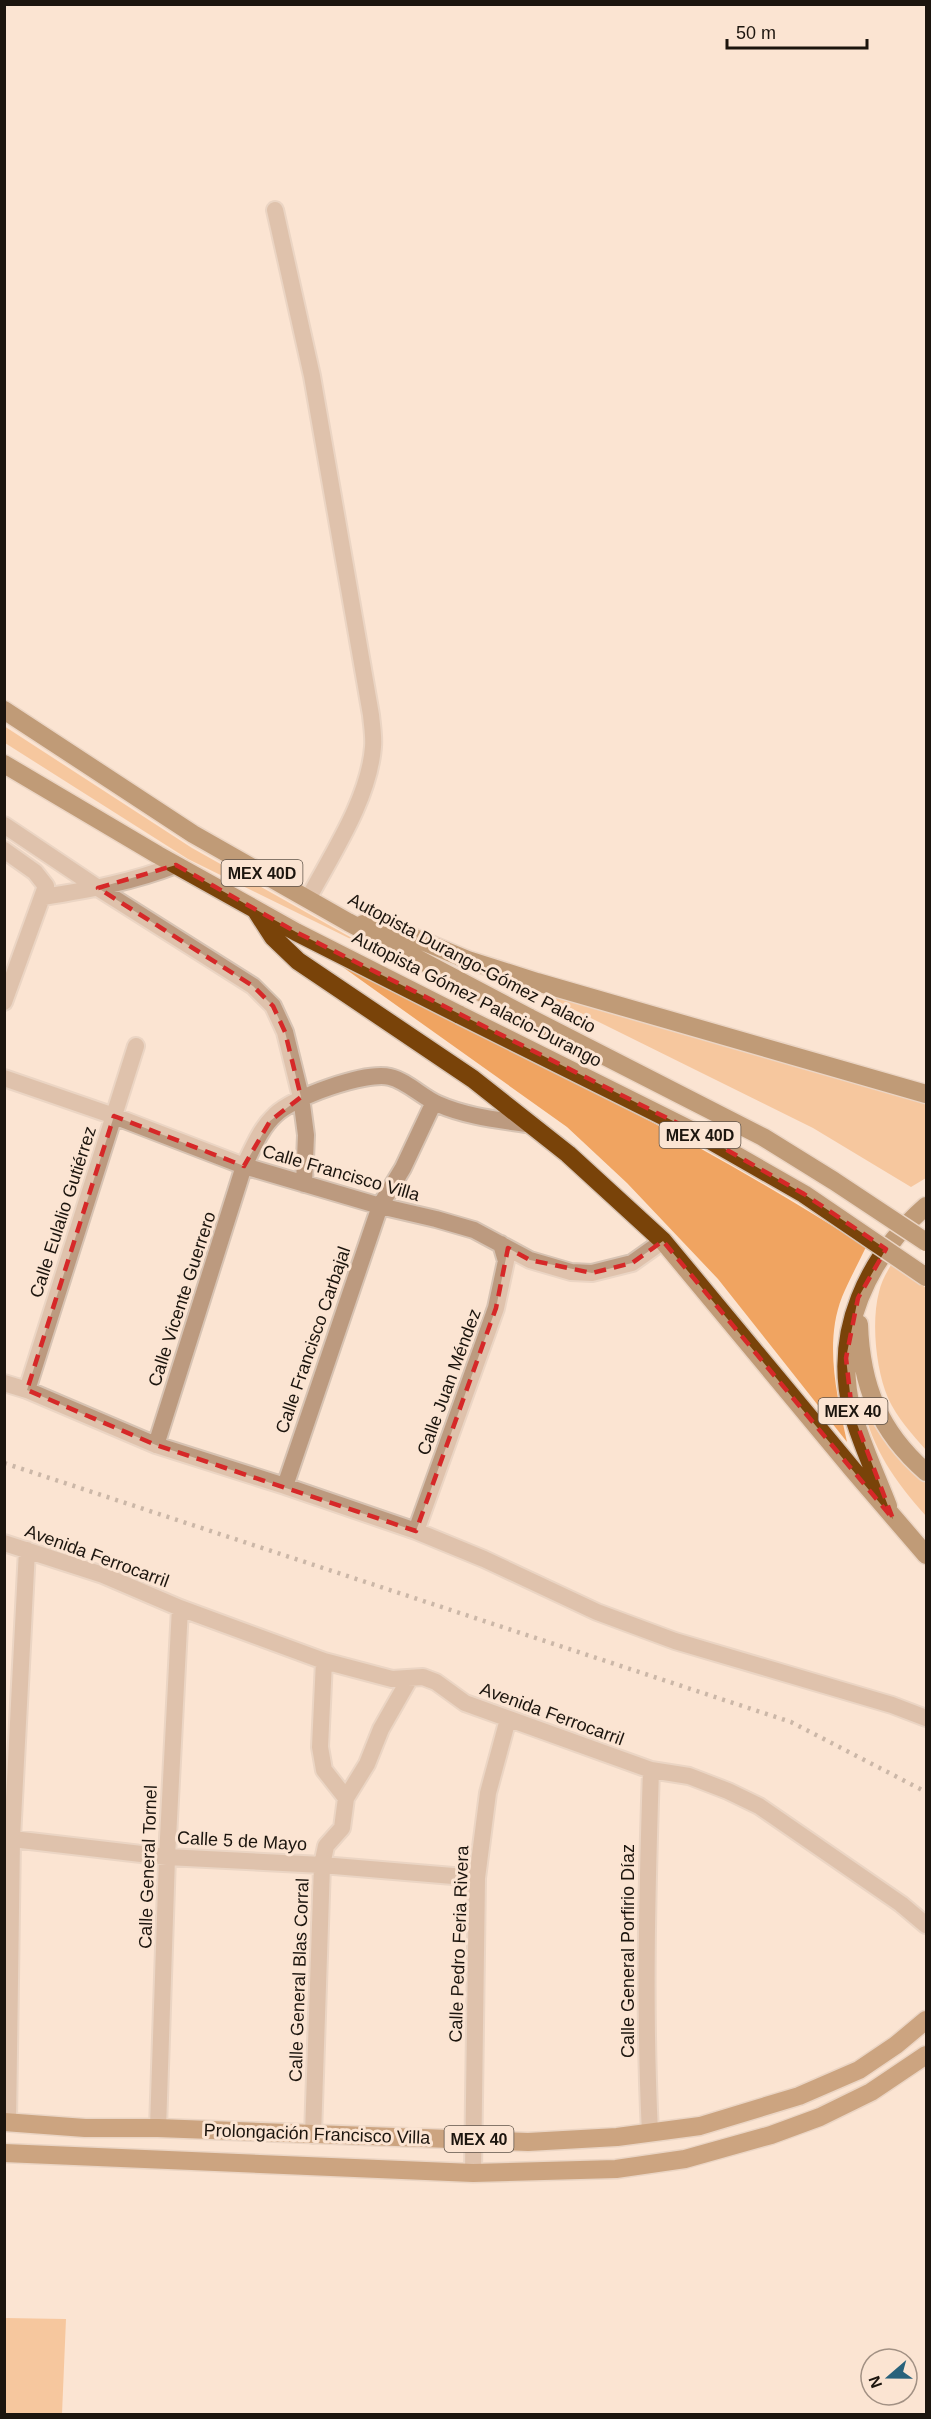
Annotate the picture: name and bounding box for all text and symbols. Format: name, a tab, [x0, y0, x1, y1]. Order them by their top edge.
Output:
scale bar	[727, 12, 866, 50]
text: 50 m	[736, 23, 776, 43]
road number: MEX 40D	[222, 860, 302, 886]
street label: Autopista Durango-Gómez Palacio	[345, 889, 599, 1037]
street label: Autopista Gómez Palacio-Durango	[349, 927, 605, 1071]
road number: MEX 40D	[660, 1122, 740, 1148]
street label: Calle Eulalio Gutiérrez	[26, 1124, 100, 1300]
street label: Calle Francisco Villa	[260, 1141, 423, 1205]
street label: Calle Vicente Guerrero	[144, 1209, 220, 1389]
street label: Calle Francisco Carbajal	[272, 1244, 354, 1436]
street label: Calle Juan Méndez	[413, 1306, 485, 1458]
road number: MEX 40	[818, 1398, 888, 1424]
street label: Avenida Ferrocarril	[22, 1521, 172, 1591]
street label: Avenida Ferrocarril	[477, 1679, 627, 1749]
street label: Calle General Tornel	[135, 1785, 161, 1949]
street label: Calle 5 de Mayo	[177, 1828, 307, 1854]
street label: Calle Pedro Feria Rivera	[446, 1844, 472, 2043]
street label: Calle General Porfirio Díaz	[618, 1844, 638, 2058]
street label: Calle General Blas Corral	[285, 1878, 313, 2082]
street label: Prolongación Francisco Villa	[203, 2120, 432, 2148]
road number: MEX 40	[444, 2126, 514, 2152]
north arrow	[859, 2347, 919, 2407]
text: N	[865, 2374, 885, 2390]

